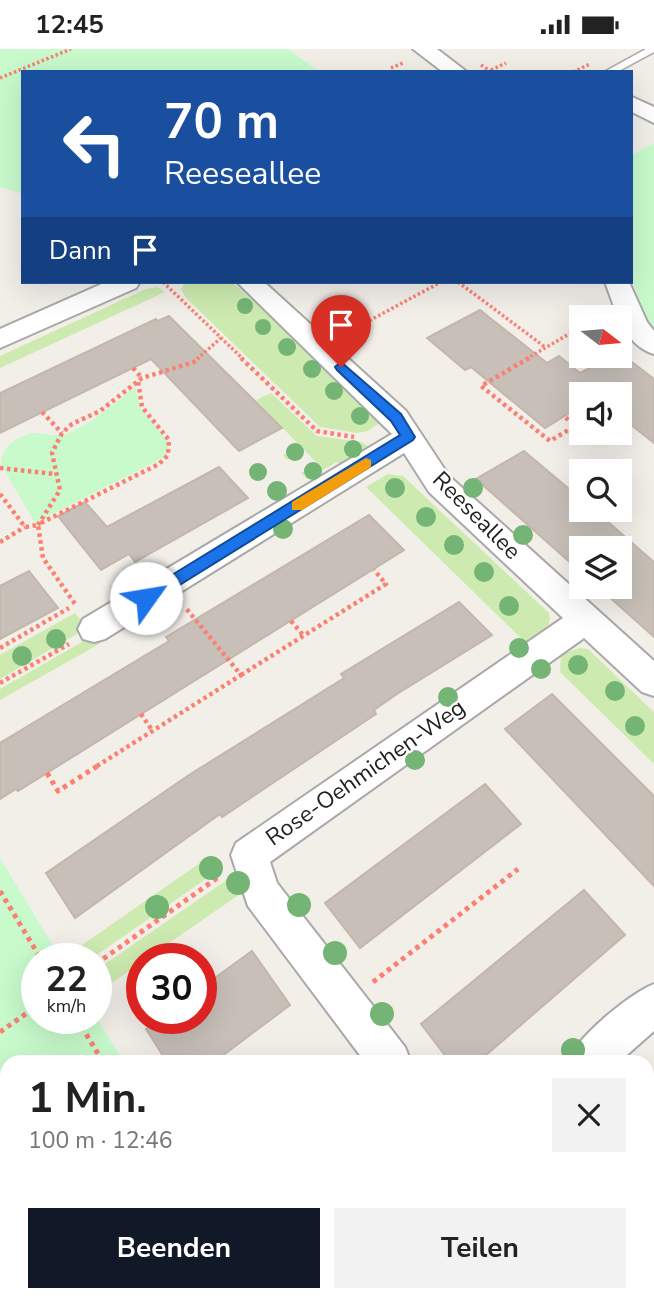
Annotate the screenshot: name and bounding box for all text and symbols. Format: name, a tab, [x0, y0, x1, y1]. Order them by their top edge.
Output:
text: 12:45	[35, 7, 104, 42]
text: 70 m	[164, 88, 279, 155]
icon: left	[49, 98, 140, 189]
text: Reeseallee	[164, 152, 321, 195]
icon: arrive	[126, 231, 164, 269]
text: Dann	[49, 233, 112, 268]
pin	[311, 295, 371, 367]
north arrow	[569, 305, 632, 367]
map controls	[569, 305, 632, 599]
icon: arrive	[322, 306, 360, 344]
button: sound	[569, 382, 632, 445]
button: search	[569, 459, 632, 522]
street label: Reeseallee	[426, 464, 528, 566]
button: layers	[569, 536, 632, 599]
position arrow	[109, 561, 183, 635]
street label: Rose-Oehmichen-Weg	[260, 692, 471, 853]
speed limit sign: 30	[126, 943, 217, 1034]
text: 22	[45, 956, 88, 1003]
text: km/h	[47, 994, 86, 1018]
text: 1 Min.	[28, 1070, 147, 1127]
button: close	[552, 1078, 626, 1152]
text: 100 m · 12:46	[28, 1125, 173, 1156]
button: Beenden	[28, 1208, 320, 1288]
button: Teilen	[334, 1208, 626, 1288]

